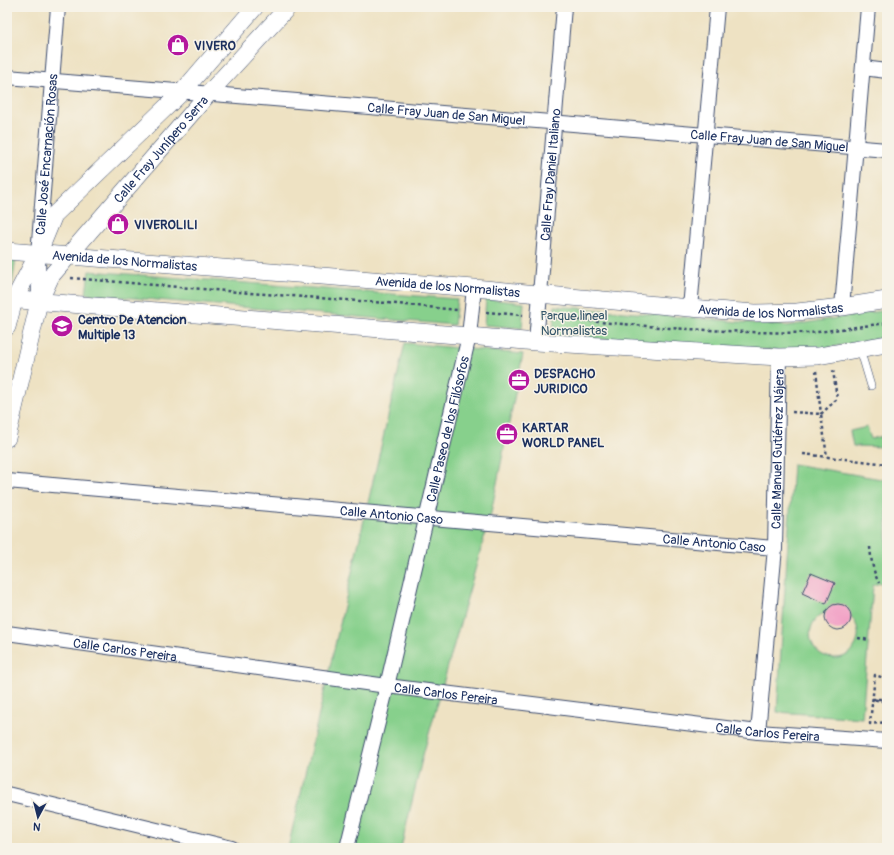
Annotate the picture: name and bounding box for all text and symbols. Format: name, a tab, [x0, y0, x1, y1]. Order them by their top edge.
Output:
shop icon: VIVERO	[165, 32, 191, 58]
place label: VIVERO	[194, 38, 237, 54]
street label: Calle José Encarnación Rosas	[33, 73, 62, 236]
street label: Calle Fray Junípero Serra	[111, 93, 212, 207]
street label: Calle Fray Juan de San Miguel	[367, 100, 526, 129]
street label: Calle Fray Daniel Italiano	[537, 108, 565, 242]
street label: Calle Fray Juan de San Miguel	[690, 127, 849, 156]
shop icon: VIVEROLILI	[105, 211, 131, 237]
place label: VIVEROLILI	[134, 217, 198, 233]
street label: Avenida de los Normalistas	[51, 248, 198, 275]
street label: Avenida de los Normalistas	[374, 273, 521, 301]
street label: Avenida de los Normalistas	[697, 300, 844, 322]
park label: Parque lineal Normalistas	[540, 308, 608, 339]
place label: Centro De Atencion Multiple 13	[78, 312, 187, 343]
school or university icon: Centro De Atencion Multiple 13	[49, 313, 75, 339]
street label: Calle Paseo de los Filósofos	[423, 354, 473, 504]
place label: DESPACHO JURIDICO	[534, 366, 596, 397]
office icon: DESPACHO JURIDICO	[506, 367, 532, 393]
street label: Calle Manuel Gutiérrez Nájera	[768, 368, 788, 529]
place label: KARTAR WORLD PANEL	[522, 420, 605, 451]
office icon: KARTAR WORLD PANEL	[494, 421, 520, 447]
street label: Calle Antonio Caso	[339, 503, 444, 528]
street label: Calle Antonio Caso	[662, 531, 767, 556]
street label: Calle Carlos Pereira	[72, 635, 178, 666]
street label: Calle Carlos Pereira	[393, 680, 499, 709]
street label: Calle Carlos Pereira	[714, 720, 820, 745]
north arrow	[18, 797, 58, 837]
text: N	[32, 819, 41, 833]

